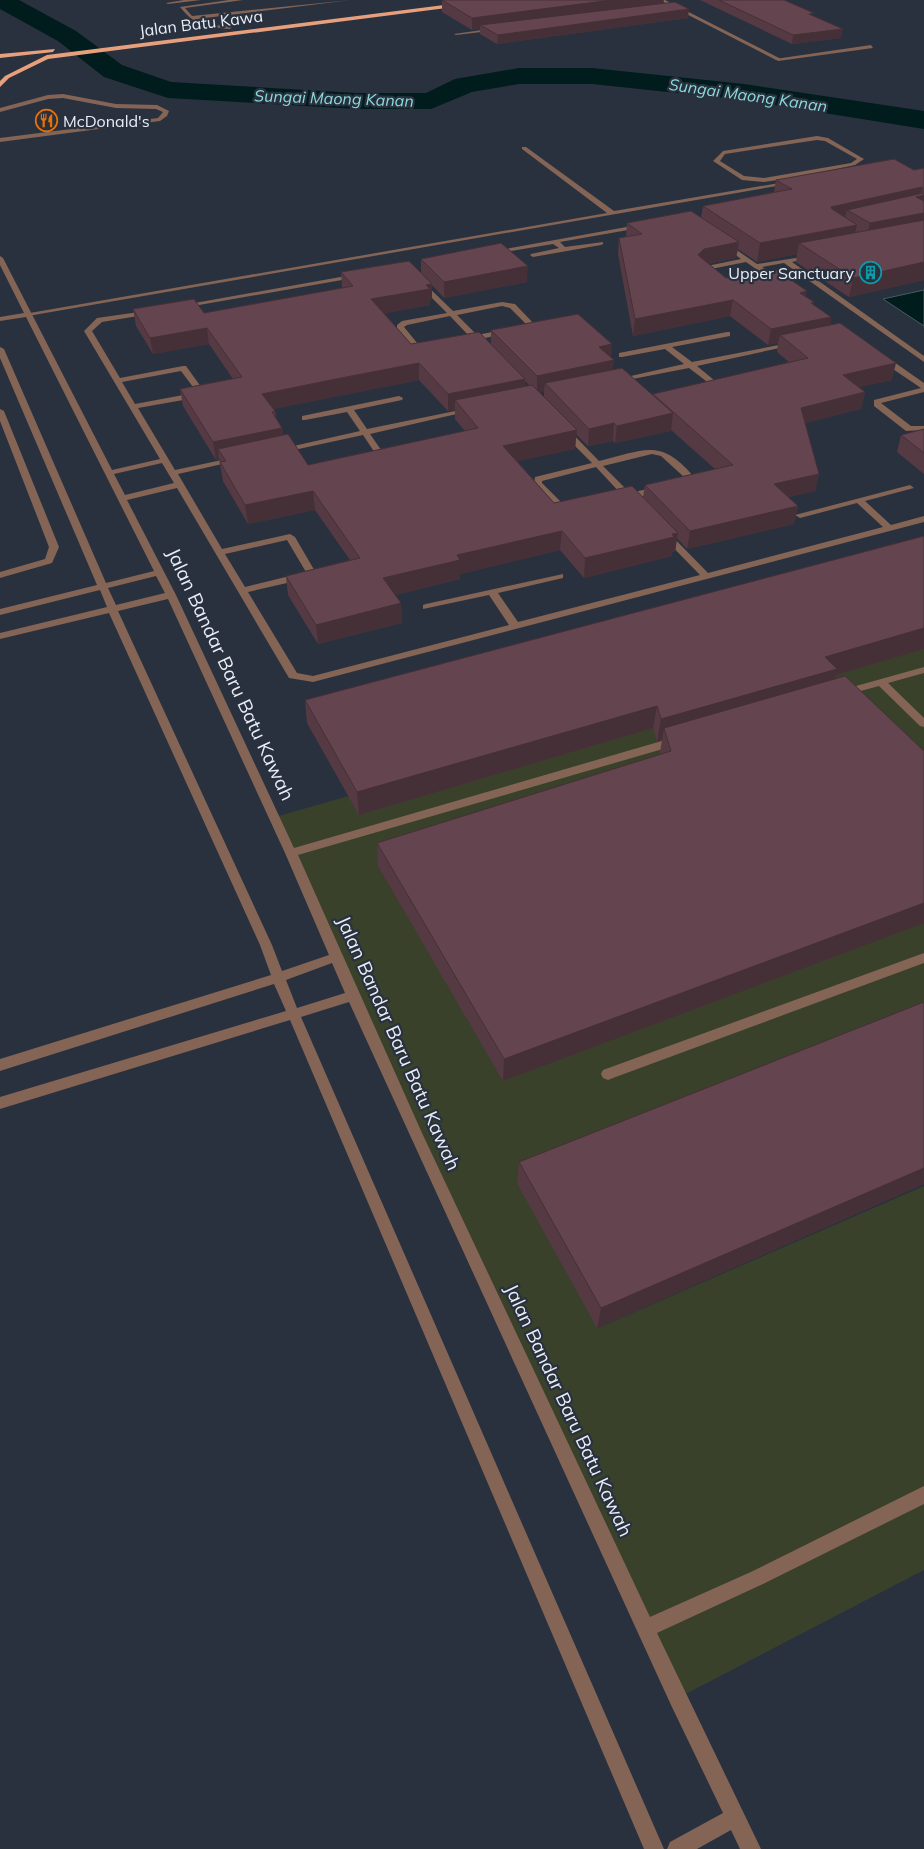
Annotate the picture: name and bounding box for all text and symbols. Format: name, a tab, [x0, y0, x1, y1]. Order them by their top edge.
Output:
street label: Jalan Batu Kawa	[138, 5, 264, 41]
water label: Sungai Maong Kanan	[668, 74, 828, 116]
water label: Sungai Maong Kanan	[254, 85, 414, 111]
restaurant icon: McDonald's	[35, 109, 59, 133]
place label: McDonald's	[63, 111, 150, 131]
building icon: Upper Sanctuary	[858, 261, 882, 285]
place label: Upper Sanctuary	[728, 263, 855, 283]
street label: Jalan Bandar Baru Batu Kawah	[162, 544, 300, 804]
street label: Jalan Bandar Baru Batu Kawah	[332, 912, 466, 1174]
street label: Jalan Bandar Baru Batu Kawah	[500, 1280, 638, 1540]

